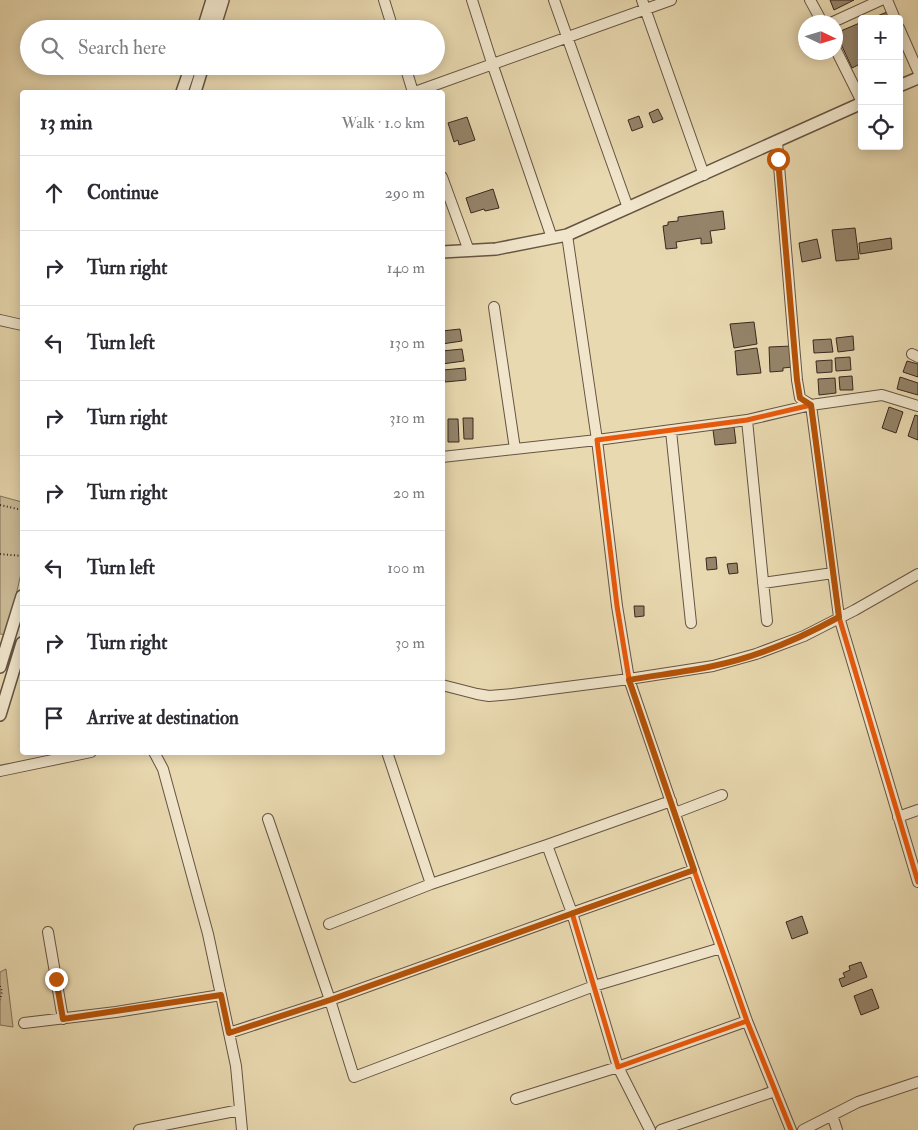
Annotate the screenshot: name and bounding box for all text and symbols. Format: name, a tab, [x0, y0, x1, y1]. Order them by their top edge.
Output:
north arrow	[798, 15, 843, 60]
map controls	[858, 15, 903, 150]
button: +	[858, 15, 903, 60]
search box	[20, 20, 445, 75]
icon: search	[38, 34, 66, 62]
text: Search here	[78, 36, 166, 60]
button: −	[858, 60, 903, 105]
button: locate	[858, 105, 903, 150]
text: 13 min	[40, 109, 93, 136]
text: Walk · 1.0 km	[341, 113, 425, 133]
route start	[767, 148, 790, 171]
icon: ahead	[40, 179, 68, 207]
text: Continue	[87, 181, 158, 205]
text: 290 m	[385, 183, 425, 203]
icon: right	[40, 254, 68, 282]
text: Turn right	[87, 256, 167, 280]
text: 140 m	[387, 258, 425, 278]
icon: left	[40, 329, 68, 357]
text: Turn left	[87, 331, 155, 355]
text: 130 m	[389, 333, 425, 353]
icon: right	[40, 404, 68, 432]
text: Turn right	[87, 406, 167, 430]
text: 310 m	[389, 408, 425, 428]
icon: right	[40, 479, 68, 507]
text: Turn right	[87, 481, 167, 505]
text: 20 m	[393, 483, 425, 503]
icon: left	[40, 554, 68, 582]
text: Turn left	[87, 556, 155, 580]
text: 100 m	[387, 558, 425, 578]
icon: right	[40, 629, 68, 657]
text: Turn right	[87, 631, 167, 655]
text: 30 m	[395, 633, 425, 653]
icon: arrive	[40, 704, 68, 732]
text: Arrive at destination	[87, 706, 239, 730]
route end	[45, 968, 68, 991]

